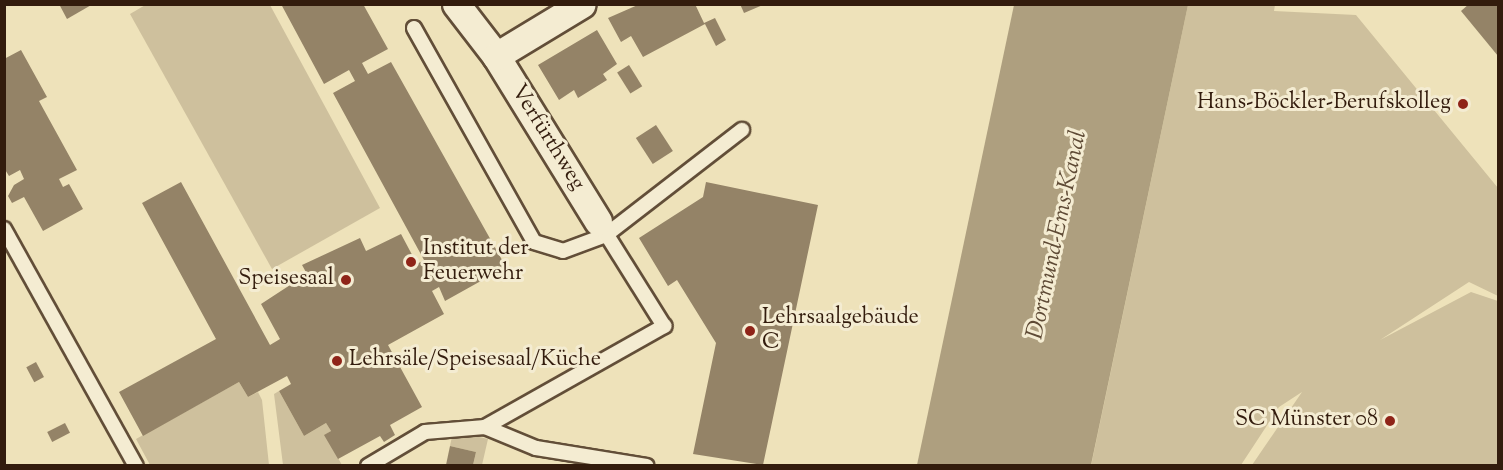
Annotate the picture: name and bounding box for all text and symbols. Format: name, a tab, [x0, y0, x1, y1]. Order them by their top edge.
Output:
street label: Verfürthweg	[504, 80, 590, 196]
place label: Hans-Böckler-Berufskolleg	[1197, 91, 1451, 117]
marker: Hans-Böckler-Berufskolleg	[1456, 97, 1470, 111]
water label: Dortmund-Ems-Kanal	[1022, 128, 1094, 342]
place label: Institut der Feuerwehr	[423, 236, 529, 288]
marker: Institut der Feuerwehr	[404, 255, 418, 269]
place label: Speisesaal	[238, 267, 334, 293]
marker: Speisesaal	[339, 273, 353, 287]
place label: Lehrsaalgebäude C	[762, 305, 919, 356]
marker: Lehrsaalgebäude C	[743, 324, 757, 338]
place label: Lehrsäle/Speisesaal/Küche	[349, 348, 601, 374]
marker: Lehrsäle/Speisesaal/Küche	[330, 354, 344, 368]
place label: SC Münster 08	[1235, 408, 1378, 434]
marker: SC Münster 08	[1383, 414, 1397, 428]

